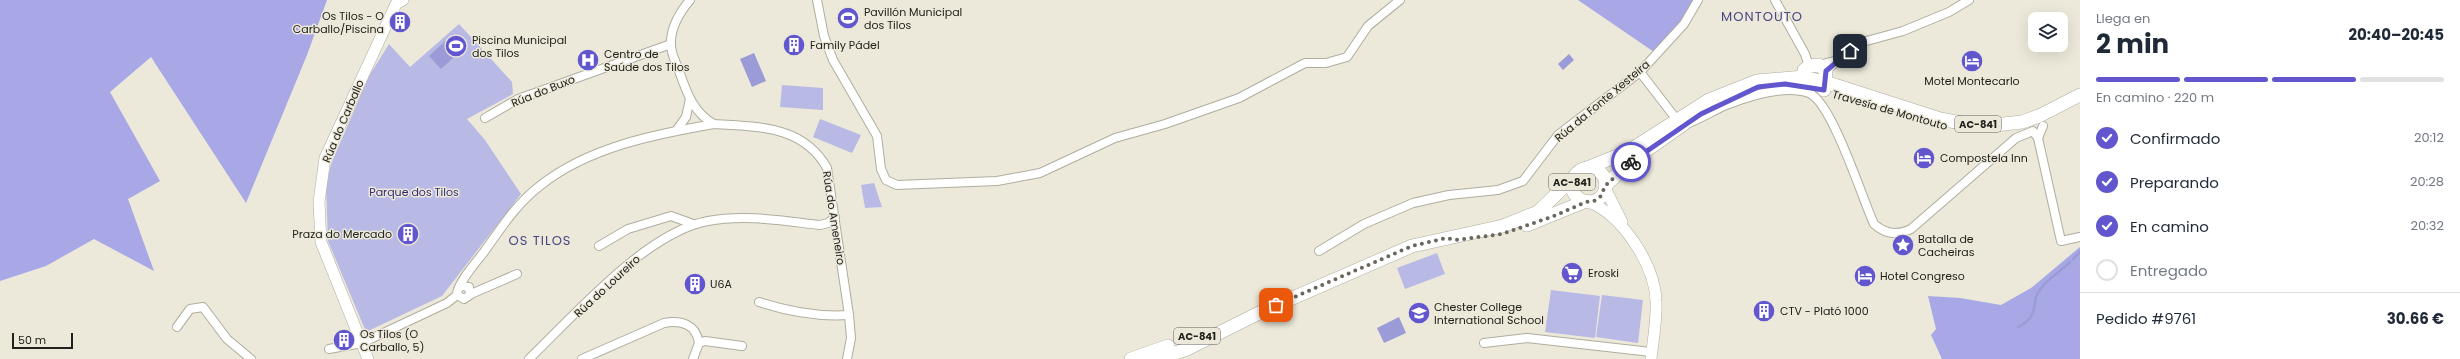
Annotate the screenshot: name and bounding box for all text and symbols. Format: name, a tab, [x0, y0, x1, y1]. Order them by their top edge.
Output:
place label: Pavillón Municipal dos Tilos	[864, 4, 962, 33]
sports icon: Pavillón Municipal dos Tilos	[835, 5, 861, 31]
district label: MONTOUTO	[1721, 7, 1803, 26]
place label: Os Tilos - O Carballo/Piscina	[293, 8, 384, 37]
building icon: Os Tilos - O Carballo/Piscina	[387, 9, 413, 35]
text: Llega en	[2096, 9, 2150, 28]
map controls	[2028, 12, 2068, 52]
button: layers	[2028, 12, 2068, 52]
text: 20:40–20:45	[2349, 24, 2444, 45]
text: 2 min	[2096, 26, 2169, 62]
place label: Piscina Municipal dos Tilos	[472, 32, 567, 61]
building icon: Family Pádel	[781, 32, 807, 58]
sports icon: Piscina Municipal dos Tilos	[443, 33, 469, 59]
pin	[1833, 34, 1867, 68]
place label: Family Pádel	[810, 37, 880, 53]
icon: home	[1839, 40, 1861, 62]
place label: Centro de Saúde dos Tilos	[604, 46, 690, 75]
hospital icon: Centro de Saúde dos Tilos	[575, 47, 601, 73]
hotel icon: Motel Montecarlo	[1959, 48, 1985, 74]
street label: Rúa da Fonte Xesteira	[1551, 56, 1653, 146]
street label: Rúa do Buxo	[509, 71, 577, 111]
place label: Motel Montecarlo	[1924, 73, 2020, 89]
street label: Rúa do Carballo	[318, 77, 368, 165]
street label: Travesía de Montouto	[1831, 86, 1949, 134]
text: En camino · 220 m	[2096, 88, 2214, 107]
road number: AC-841	[1955, 116, 2001, 132]
icon: check	[2096, 127, 2118, 149]
text: Confirmado	[2130, 128, 2220, 149]
text: 20:12	[2414, 128, 2444, 147]
courier	[1611, 142, 1651, 182]
hotel icon: Compostela Inn	[1911, 145, 1937, 171]
place label: Compostela Inn	[1940, 150, 2028, 166]
icon: bike	[1620, 151, 1642, 173]
street label: Rúa do Ameneiro	[819, 170, 849, 266]
icon: check	[2096, 171, 2118, 193]
text: Preparando	[2130, 172, 2219, 193]
text: 20:28	[2410, 172, 2444, 191]
road number: AC-841	[1549, 174, 1595, 190]
park label: Parque dos Tilos	[369, 184, 459, 200]
icon: check	[2096, 215, 2118, 237]
text: En camino	[2130, 216, 2209, 237]
text: 20:32	[2410, 216, 2444, 235]
building icon: Praza do Mercado	[395, 221, 421, 247]
place label: Praza do Mercado	[292, 226, 392, 242]
district label: OS TILOS	[508, 231, 572, 250]
place label: Batalla de Cacheiras	[1918, 231, 1975, 260]
place icon: Batalla de Cacheiras	[1890, 232, 1916, 258]
street label: Rúa do Loureiro	[570, 251, 644, 321]
supermarket icon: Eroski	[1559, 260, 1585, 286]
text: Entregado	[2130, 260, 2208, 281]
hotel icon: Hotel Congreso	[1852, 263, 1878, 289]
place label: Eroski	[1588, 265, 1619, 281]
place label: Hotel Congreso	[1880, 268, 1965, 284]
building icon: U6A	[682, 271, 708, 297]
place label: U6A	[710, 276, 732, 292]
pin	[1259, 288, 1293, 322]
icon: bag	[1265, 294, 1287, 316]
building icon: CTV - Plató 1000	[1751, 298, 1777, 324]
place label: Chester College International School	[1434, 299, 1544, 328]
school or university icon: Chester College International School	[1406, 300, 1432, 326]
place label: CTV - Plató 1000	[1780, 303, 1869, 319]
text: Pedido #9761	[2096, 308, 2196, 329]
text: 30.66 €	[2387, 308, 2444, 329]
place label: Os Tilos (O Carballo, 5)	[360, 326, 424, 355]
building icon: Os Tilos (O Carballo, 5)	[331, 327, 357, 353]
road number: AC-841	[1174, 328, 1220, 344]
scale bar	[12, 331, 73, 350]
text: 50 m	[18, 332, 46, 348]

